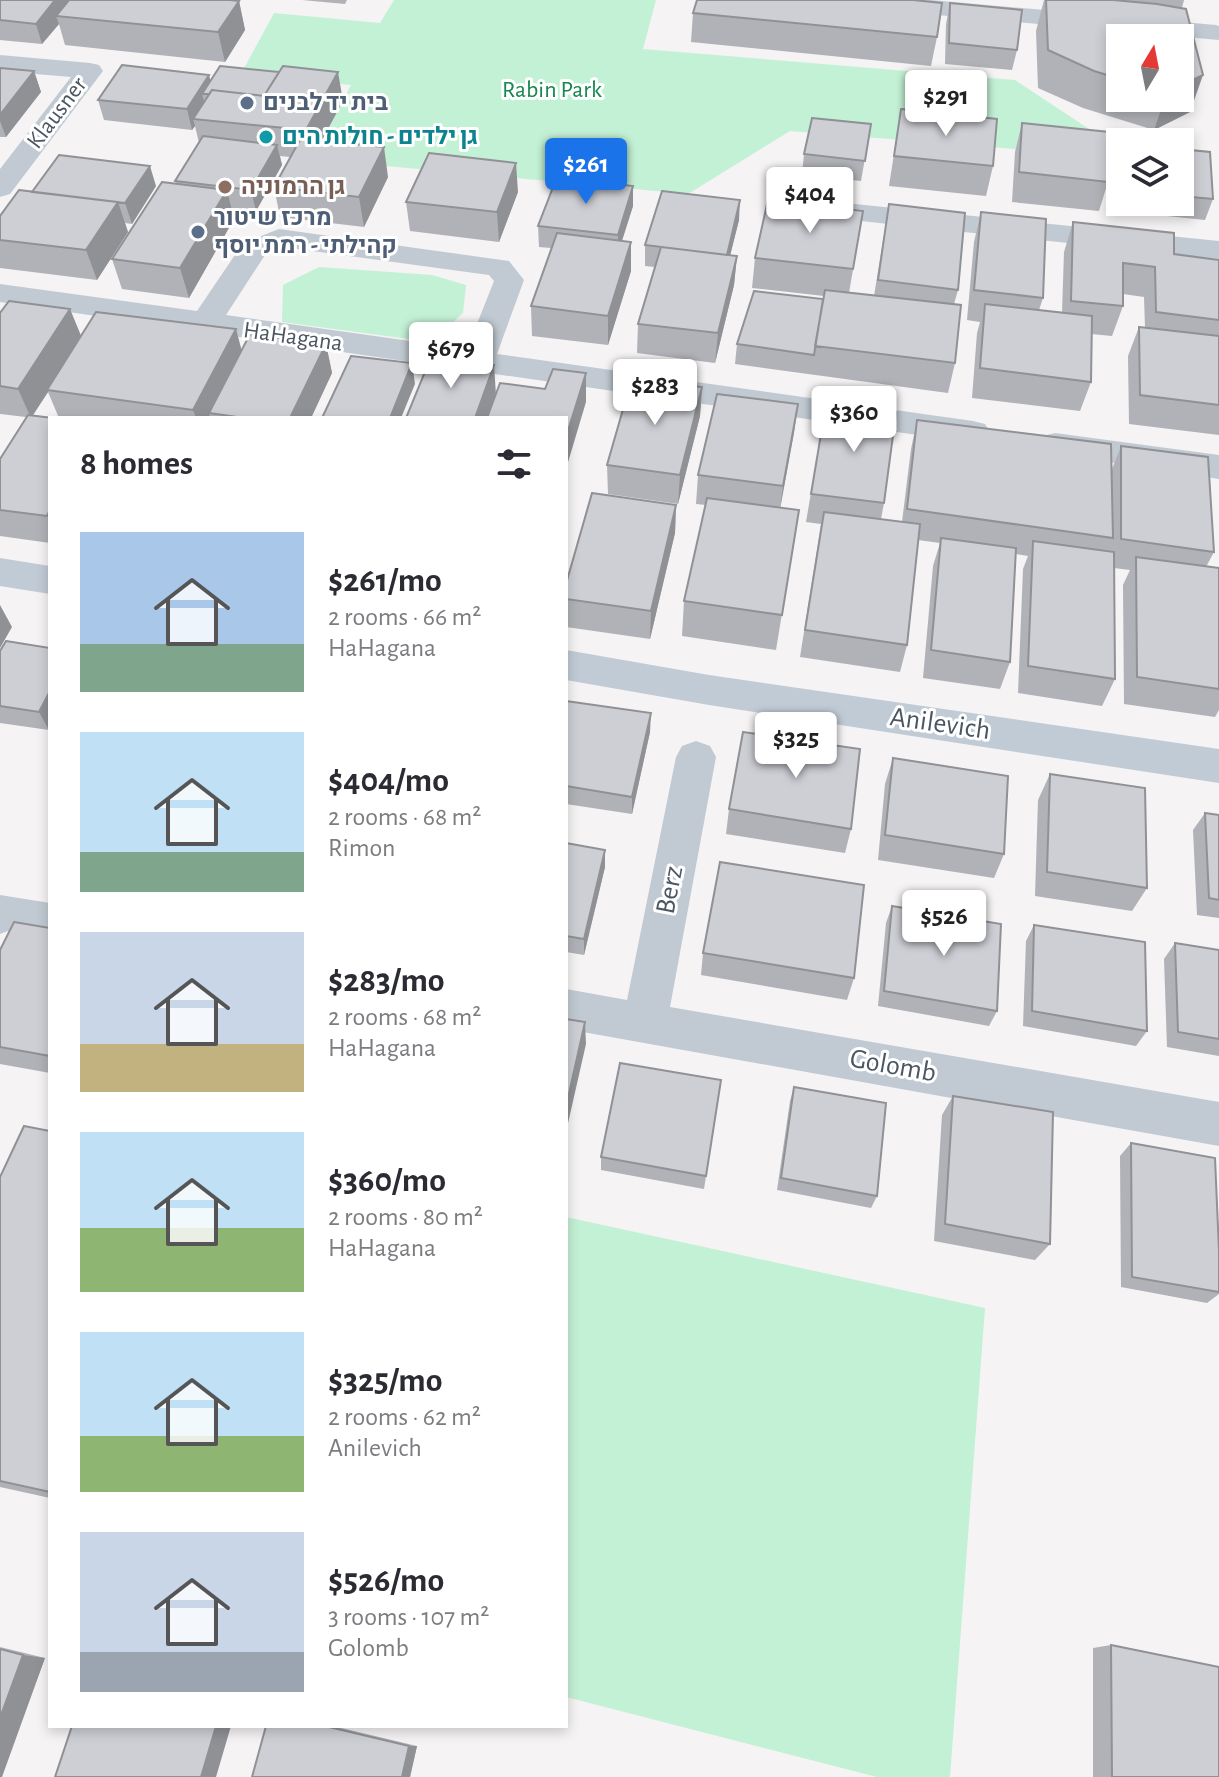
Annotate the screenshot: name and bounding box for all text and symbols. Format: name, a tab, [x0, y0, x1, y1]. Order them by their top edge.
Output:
north arrow	[1106, 24, 1194, 112]
map controls	[1106, 24, 1194, 216]
pin: $291	[899, 70, 993, 138]
street label: Klausner	[23, 73, 92, 153]
park label: Rabin Park	[502, 78, 602, 102]
text: $291	[923, 83, 969, 109]
place label: בית יד לבנים	[263, 91, 388, 115]
marker: בית יד לבנים	[238, 94, 256, 112]
place label: גן ילדים - חולות הים	[282, 125, 478, 149]
marker: גן ילדים - חולות הים	[257, 128, 275, 146]
button: layers	[1106, 128, 1194, 216]
pin: $261	[539, 138, 633, 206]
text: $261	[563, 151, 609, 177]
pin: $404	[763, 167, 857, 235]
place label: גן הרמוניה	[241, 175, 346, 199]
marker: גן הרמוניה	[216, 178, 234, 196]
text: $404	[784, 180, 836, 206]
place label: מרכז שיטור קהילתי - רמת יוסף	[214, 206, 397, 258]
marker: מרכז שיטור קהילתי - רמת יוסף	[189, 223, 207, 241]
street label: HaHagana	[242, 318, 344, 356]
pin: $679	[404, 322, 498, 390]
text: $679	[427, 335, 475, 361]
pin: $283	[608, 359, 702, 427]
text: $283	[631, 372, 679, 398]
pin: $360	[807, 386, 901, 454]
text: $360	[829, 399, 879, 425]
icon: filters	[492, 442, 536, 486]
text: 8 homes	[80, 447, 193, 481]
icon: home	[144, 564, 240, 660]
text: $261/mo	[328, 564, 442, 598]
text: 2 rooms · 66 m²	[328, 604, 481, 630]
text: HaHagana	[328, 635, 436, 661]
street label: Anilevich	[888, 703, 992, 745]
pin: $325	[749, 712, 843, 780]
text: $325	[773, 725, 819, 751]
icon: home	[144, 764, 240, 860]
text: $404/mo	[328, 764, 449, 798]
text: 2 rooms · 68 m²	[328, 804, 481, 830]
text: Rimon	[328, 835, 395, 861]
street label: Berz	[652, 864, 688, 916]
pin: $526	[897, 890, 991, 958]
text: $526	[920, 903, 968, 929]
icon: home	[144, 964, 240, 1060]
text: $283/mo	[328, 964, 445, 998]
text: 2 rooms · 68 m²	[328, 1004, 481, 1030]
text: HaHagana	[328, 1035, 436, 1061]
street label: Golomb	[848, 1045, 938, 1087]
icon: home	[144, 1164, 240, 1260]
text: $360/mo	[328, 1164, 446, 1198]
text: 2 rooms · 80 m²	[328, 1204, 483, 1230]
text: HaHagana	[328, 1235, 436, 1261]
icon: home	[144, 1364, 240, 1460]
text: $325/mo	[328, 1364, 443, 1398]
text: 2 rooms · 62 m²	[328, 1404, 481, 1430]
text: Anilevich	[328, 1435, 422, 1461]
icon: home	[144, 1564, 240, 1660]
text: $526/mo	[328, 1564, 444, 1598]
text: 3 rooms · 107 m²	[328, 1604, 489, 1630]
text: Golomb	[328, 1635, 409, 1661]

